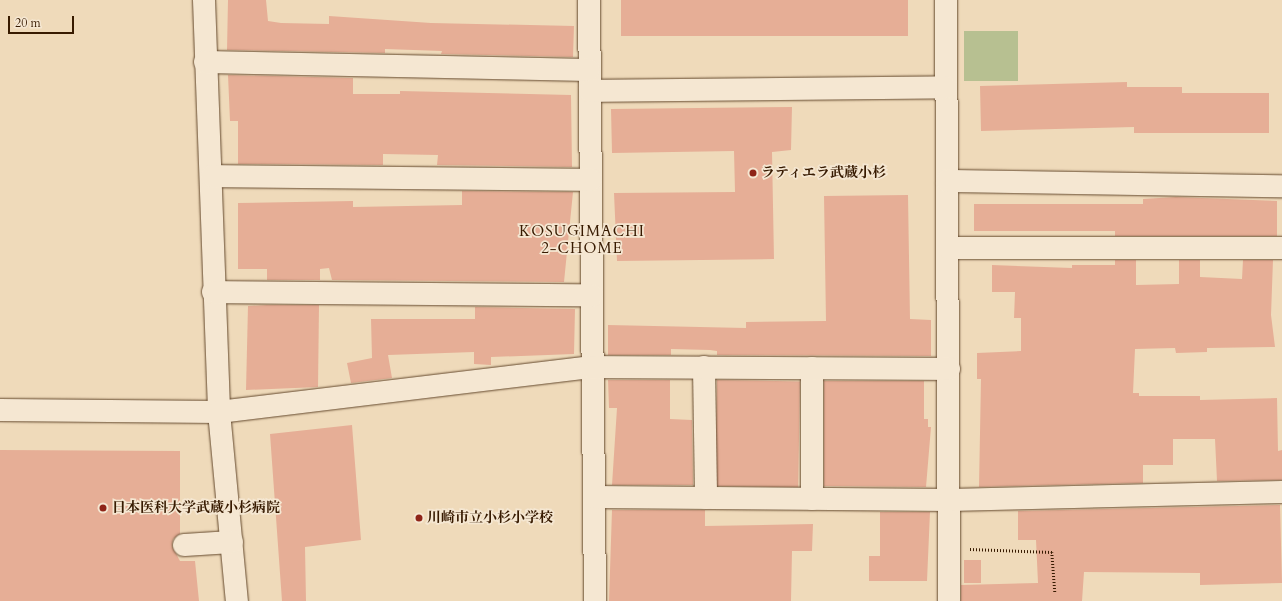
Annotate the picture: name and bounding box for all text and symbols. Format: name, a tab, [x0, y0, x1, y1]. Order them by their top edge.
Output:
scale bar	[10, 8, 76, 34]
text: 20 m	[15, 15, 41, 31]
place label: ラティエラ武蔵小杉	[761, 165, 887, 181]
marker: ラティエラ武蔵小杉	[748, 168, 758, 178]
district label: KOSUGIMACHI 2-CHOME	[519, 222, 645, 257]
place label: 日本医科大学武蔵小杉病院	[112, 500, 280, 516]
marker: 日本医科大学武蔵小杉病院	[97, 502, 109, 514]
place label: 川崎市立小杉小学校	[427, 510, 553, 526]
marker: 川崎市立小杉小学校	[414, 513, 424, 523]

